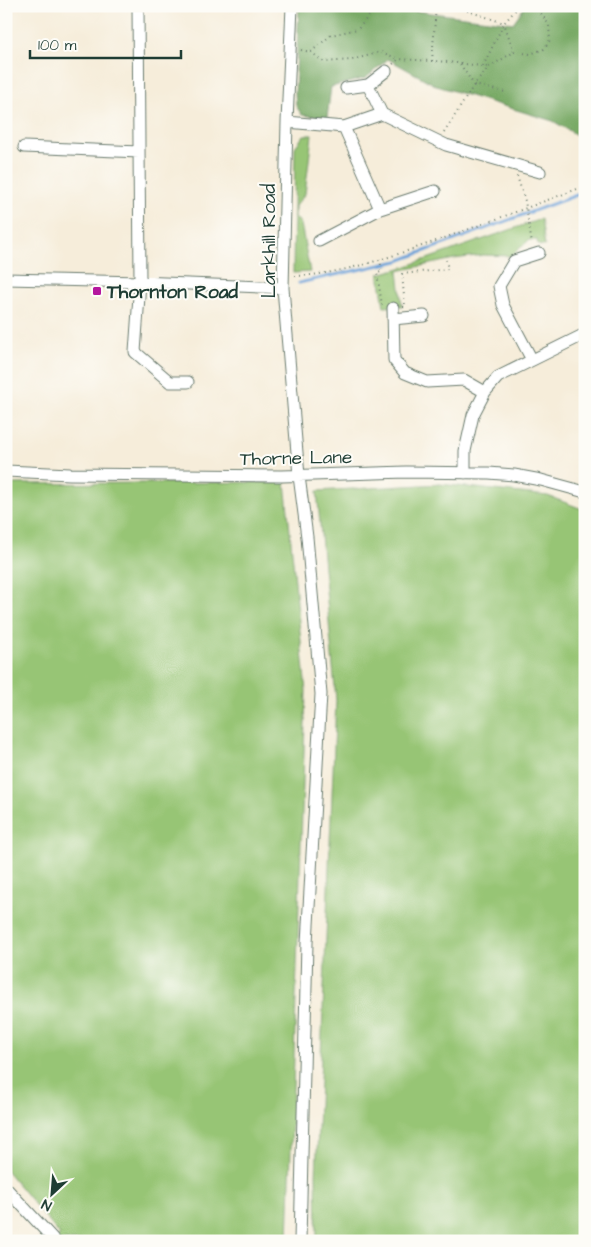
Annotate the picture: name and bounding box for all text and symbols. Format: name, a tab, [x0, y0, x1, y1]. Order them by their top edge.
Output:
scale bar	[30, 28, 181, 60]
text: 100 m	[38, 35, 77, 56]
street label: Larkhill Road	[256, 184, 283, 298]
place label: Thornton Road	[106, 279, 238, 306]
marker: Thornton Road	[91, 285, 103, 297]
street label: Thorne Lane	[240, 444, 352, 473]
north arrow	[28, 1170, 78, 1220]
text: N	[38, 1194, 55, 1216]

